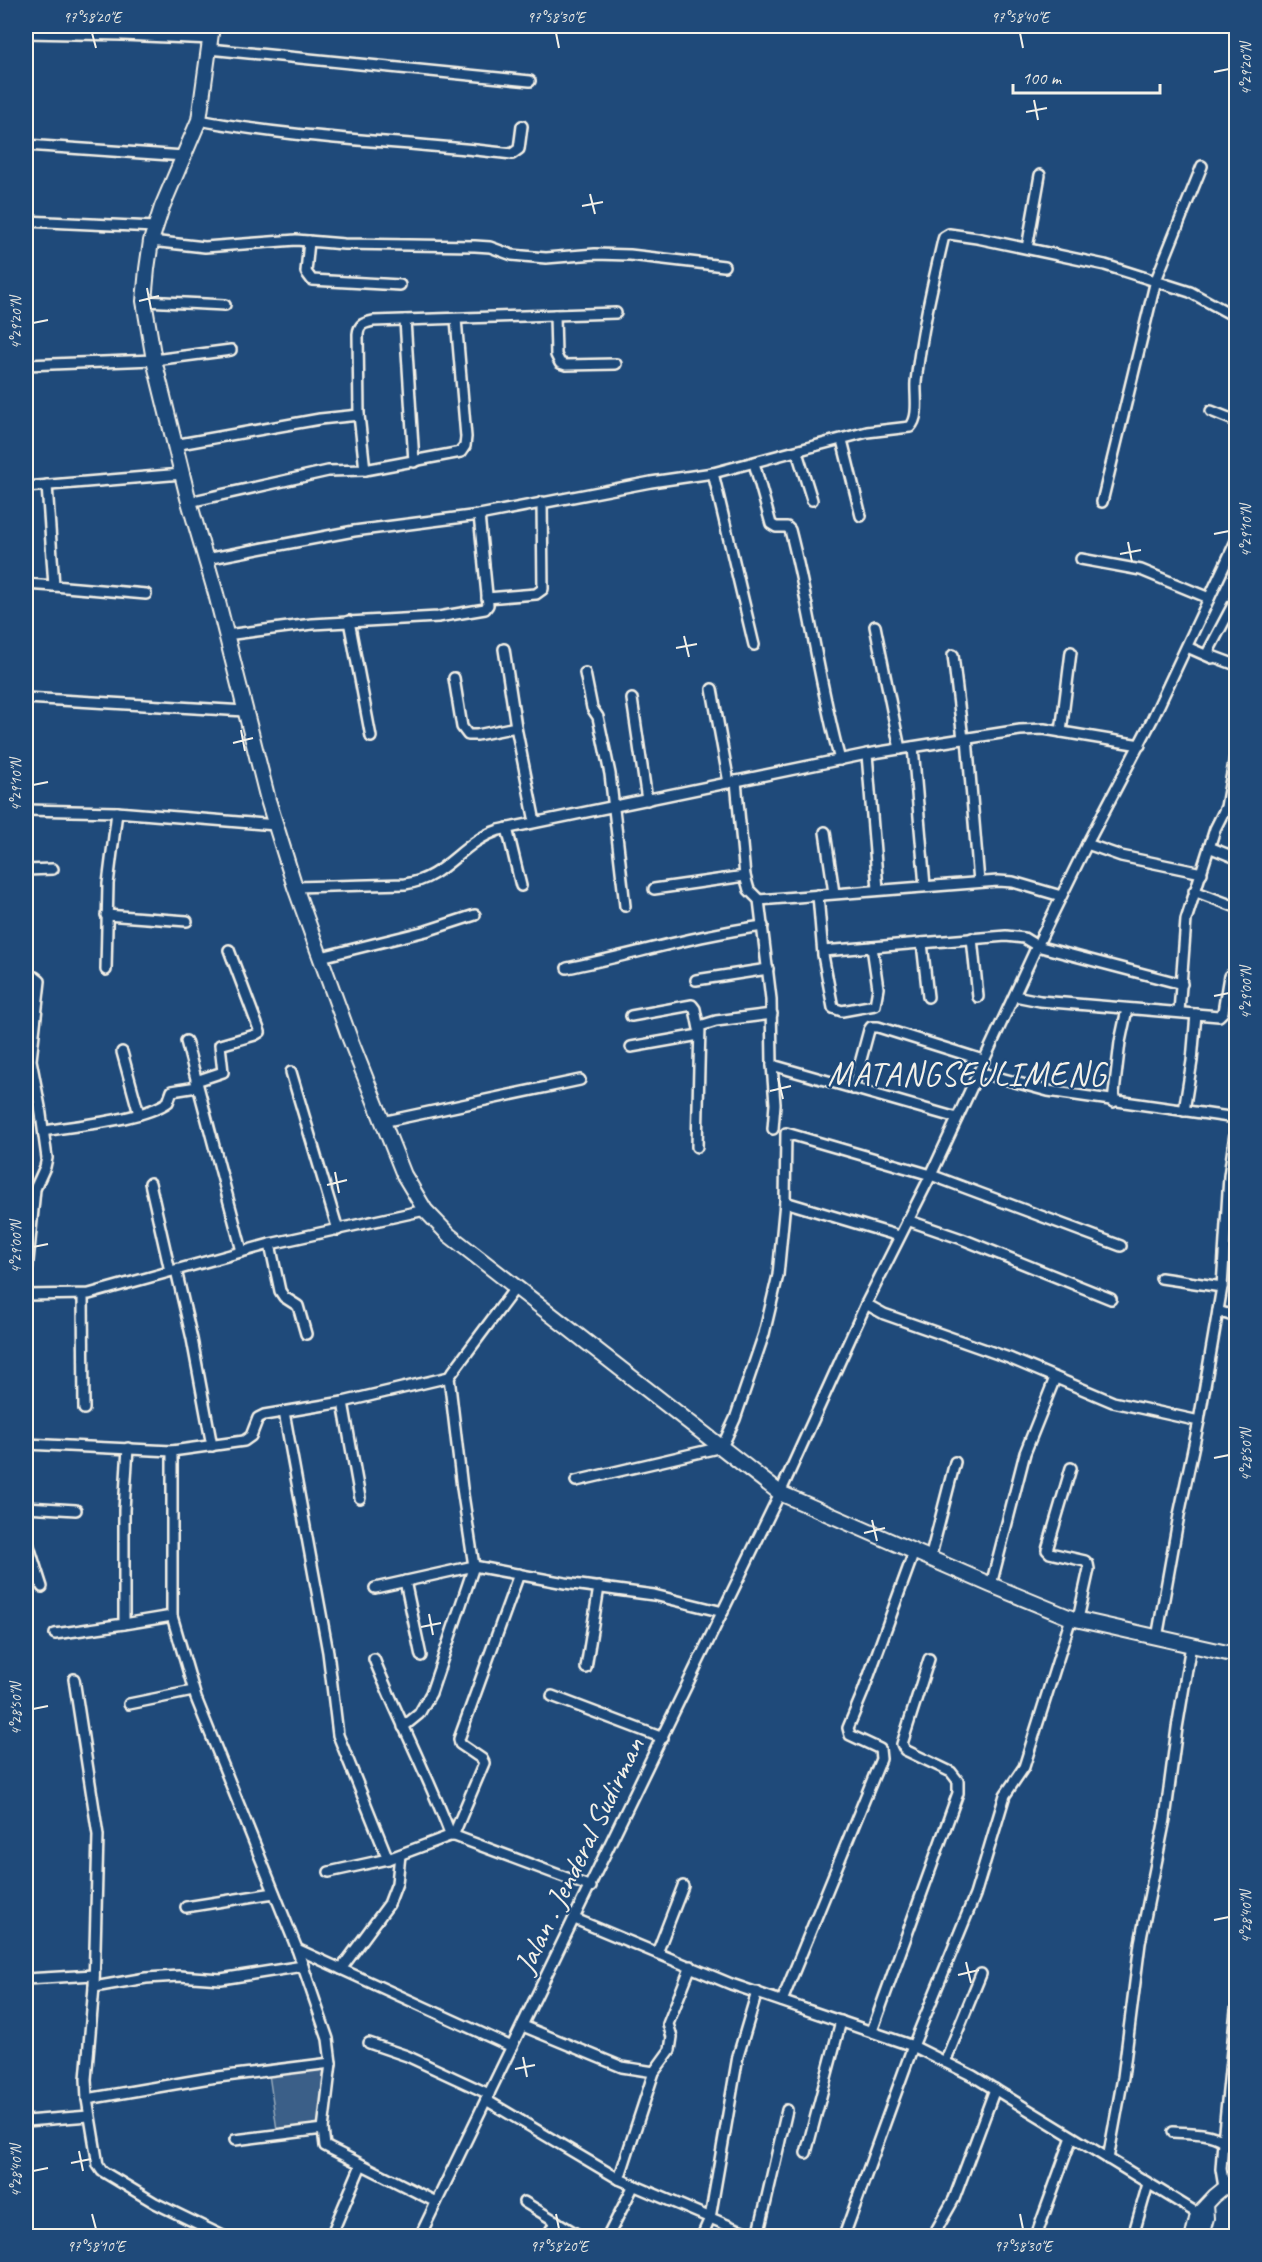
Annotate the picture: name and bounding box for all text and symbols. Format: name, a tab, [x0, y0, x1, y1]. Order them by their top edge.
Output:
text: 97°58'20"E	[63, 8, 123, 27]
text: 97°58'30"E	[527, 8, 587, 27]
text: 97°58'40"E	[991, 8, 1051, 27]
text: 4°29'20"N	[1237, 40, 1256, 95]
scale bar	[1013, 57, 1160, 95]
text: 100 m	[1022, 67, 1063, 89]
text: 4°29'20"N	[7, 294, 26, 349]
text: 4°29'10"N	[1237, 502, 1256, 557]
text: 4°29'10"N	[7, 756, 26, 811]
text: 4°29'00"N	[1237, 964, 1256, 1019]
district label: MATANGSEULIMENG	[827, 1053, 1109, 1095]
text: 4°29'00"N	[7, 1218, 26, 1273]
text: 4°28'50"N	[1237, 1426, 1256, 1481]
text: 4°28'50"N	[7, 1680, 26, 1735]
street label: Jalan . Jenderal Sudirman	[504, 1730, 653, 1981]
text: 4°28'40"N	[1237, 1888, 1256, 1943]
text: 4°28'40"N	[7, 2142, 26, 2197]
text: 97°58'10"E	[67, 2237, 127, 2256]
text: 97°58'20"E	[530, 2237, 590, 2256]
text: 97°58'30"E	[994, 2237, 1054, 2256]

